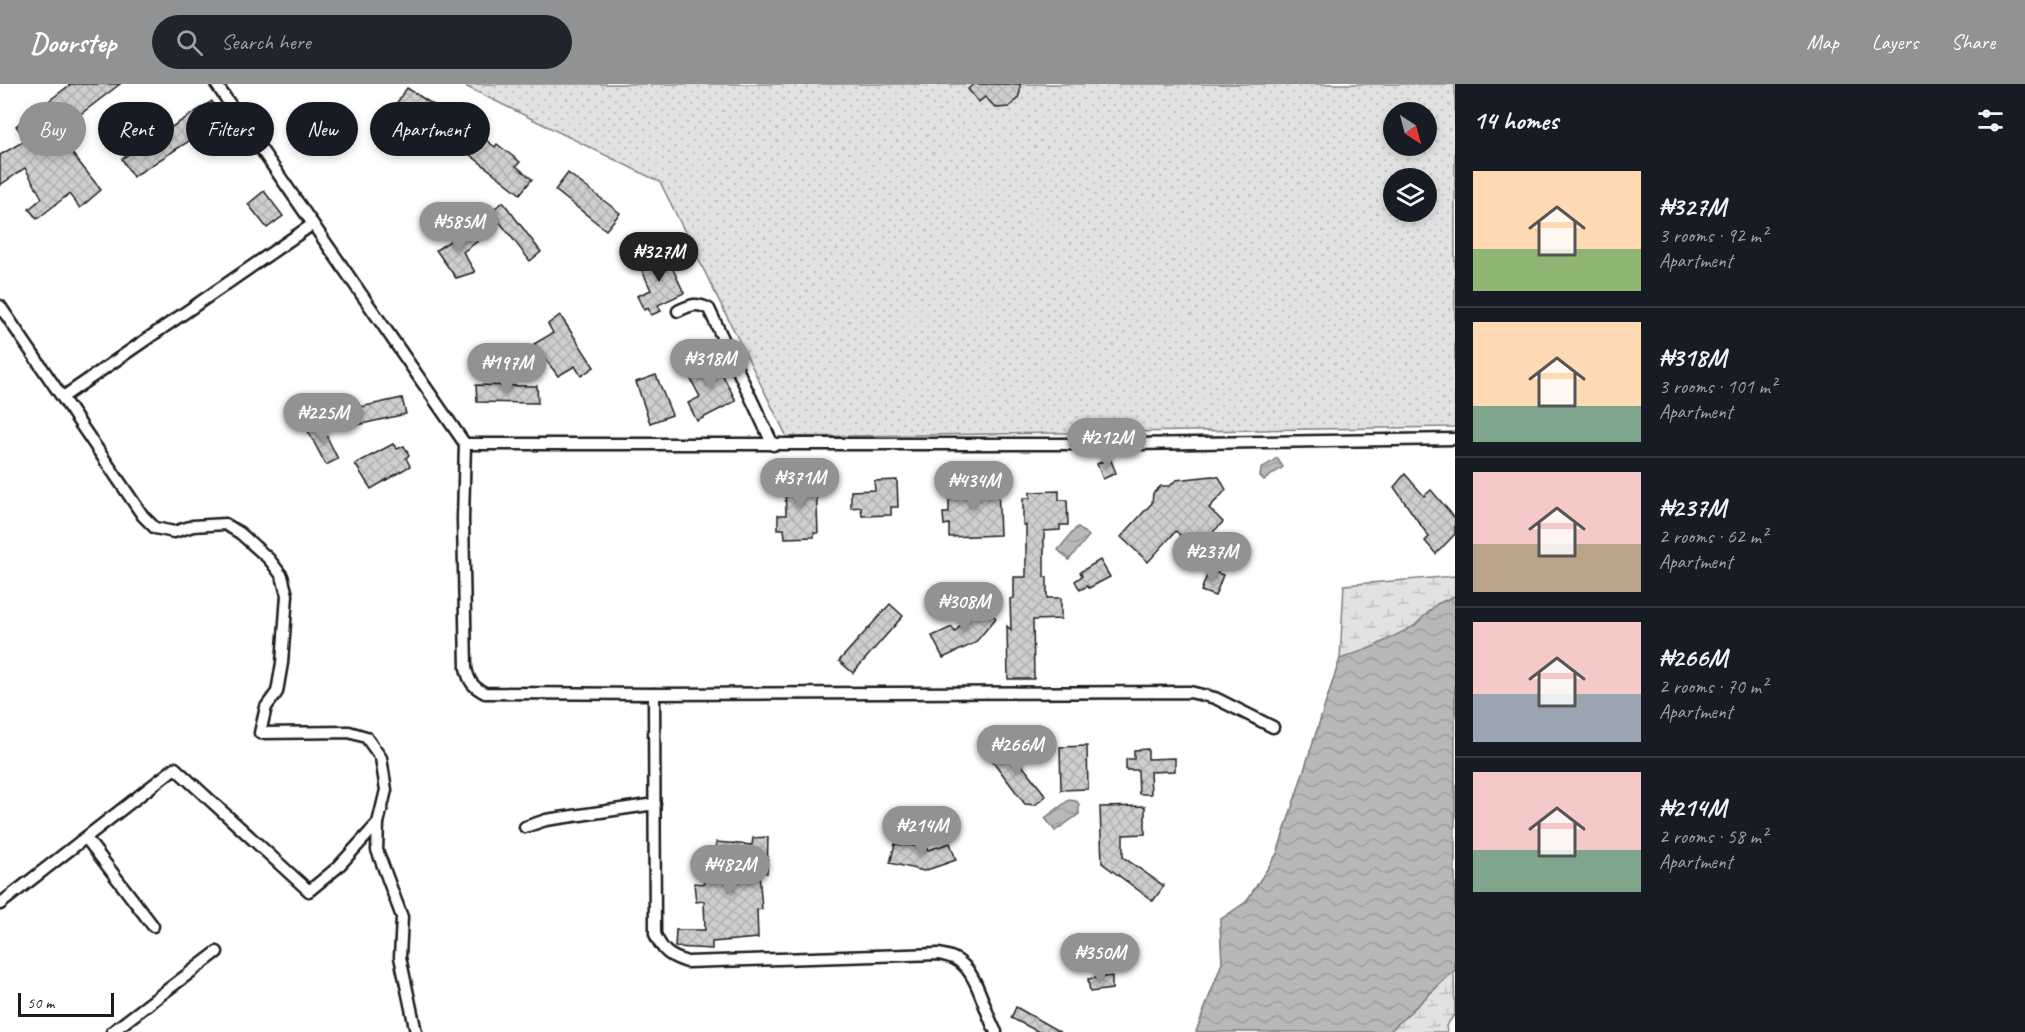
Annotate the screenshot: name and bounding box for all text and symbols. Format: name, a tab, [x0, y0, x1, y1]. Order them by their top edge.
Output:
search box	[152, 15, 572, 69]
text: Doorstep	[30, 25, 116, 60]
icon: search	[173, 26, 206, 59]
text: Search here	[221, 28, 311, 56]
text: Map	[1806, 29, 1839, 55]
text: Layers	[1872, 29, 1918, 55]
text: Share	[1951, 29, 1995, 55]
chip: Buy	[18, 102, 86, 156]
chip: Rent	[98, 102, 174, 156]
chip: Filters	[186, 102, 274, 156]
chip: New	[286, 102, 358, 156]
chip: Apartment	[370, 102, 490, 156]
north arrow	[1383, 102, 1437, 156]
map controls	[1383, 102, 1437, 222]
text: 14 homes	[1473, 104, 1558, 137]
icon: filters	[1974, 104, 2007, 137]
button: layers	[1383, 168, 1437, 222]
text: ₦327M	[1659, 190, 1726, 223]
icon: home	[1521, 195, 1593, 267]
pin: ₦585M	[417, 202, 501, 253]
text: ₦585M	[434, 209, 484, 234]
text: 3 rooms · 92 m²	[1659, 223, 1767, 248]
pin: ₦327M	[617, 232, 701, 283]
text: ₦327M	[633, 239, 685, 264]
text: Apartment	[1659, 248, 1732, 273]
pin: ₦318M	[668, 339, 752, 390]
text: ₦318M	[1659, 341, 1726, 374]
pin: ₦197M	[465, 343, 549, 394]
text: ₦318M	[684, 346, 736, 371]
icon: home	[1521, 346, 1593, 418]
text: ₦197M	[481, 350, 533, 375]
text: 3 rooms · 101 m²	[1659, 374, 1776, 399]
pin: ₦225M	[281, 393, 365, 444]
text: Apartment	[1659, 399, 1732, 424]
text: ₦225M	[297, 400, 349, 425]
pin: ₦212M	[1065, 418, 1149, 469]
text: ₦212M	[1081, 425, 1133, 450]
pin: ₦371M	[758, 458, 842, 509]
pin: ₦434M	[932, 461, 1016, 512]
text: ₦371M	[774, 465, 826, 490]
text: ₦434M	[948, 468, 1000, 493]
text: ₦237M	[1659, 491, 1726, 524]
icon: home	[1521, 496, 1593, 568]
text: 2 rooms · 62 m²	[1659, 524, 1767, 549]
pin: ₦237M	[1170, 532, 1254, 583]
text: ₦237M	[1186, 539, 1238, 564]
text: Apartment	[1659, 549, 1732, 574]
pin: ₦308M	[922, 582, 1006, 633]
text: ₦308M	[938, 589, 990, 614]
text: ₦266M	[1659, 641, 1727, 674]
icon: home	[1521, 646, 1593, 718]
text: 2 rooms · 70 m²	[1659, 674, 1767, 699]
text: Apartment	[1659, 699, 1732, 724]
pin: ₦266M	[975, 725, 1059, 776]
text: ₦266M	[991, 732, 1043, 757]
text: ₦214M	[1659, 791, 1726, 824]
icon: home	[1521, 796, 1593, 868]
pin: ₦214M	[880, 806, 964, 857]
text: ₦214M	[896, 813, 948, 838]
text: 2 rooms · 58 m²	[1659, 824, 1767, 849]
pin: ₦482M	[688, 845, 772, 896]
text: Apartment	[1659, 849, 1732, 874]
text: ₦482M	[704, 852, 756, 877]
pin: ₦350M	[1058, 933, 1142, 984]
text: ₦350M	[1074, 940, 1126, 965]
scale bar	[18, 990, 114, 1018]
text: 50 m	[27, 993, 54, 1013]

